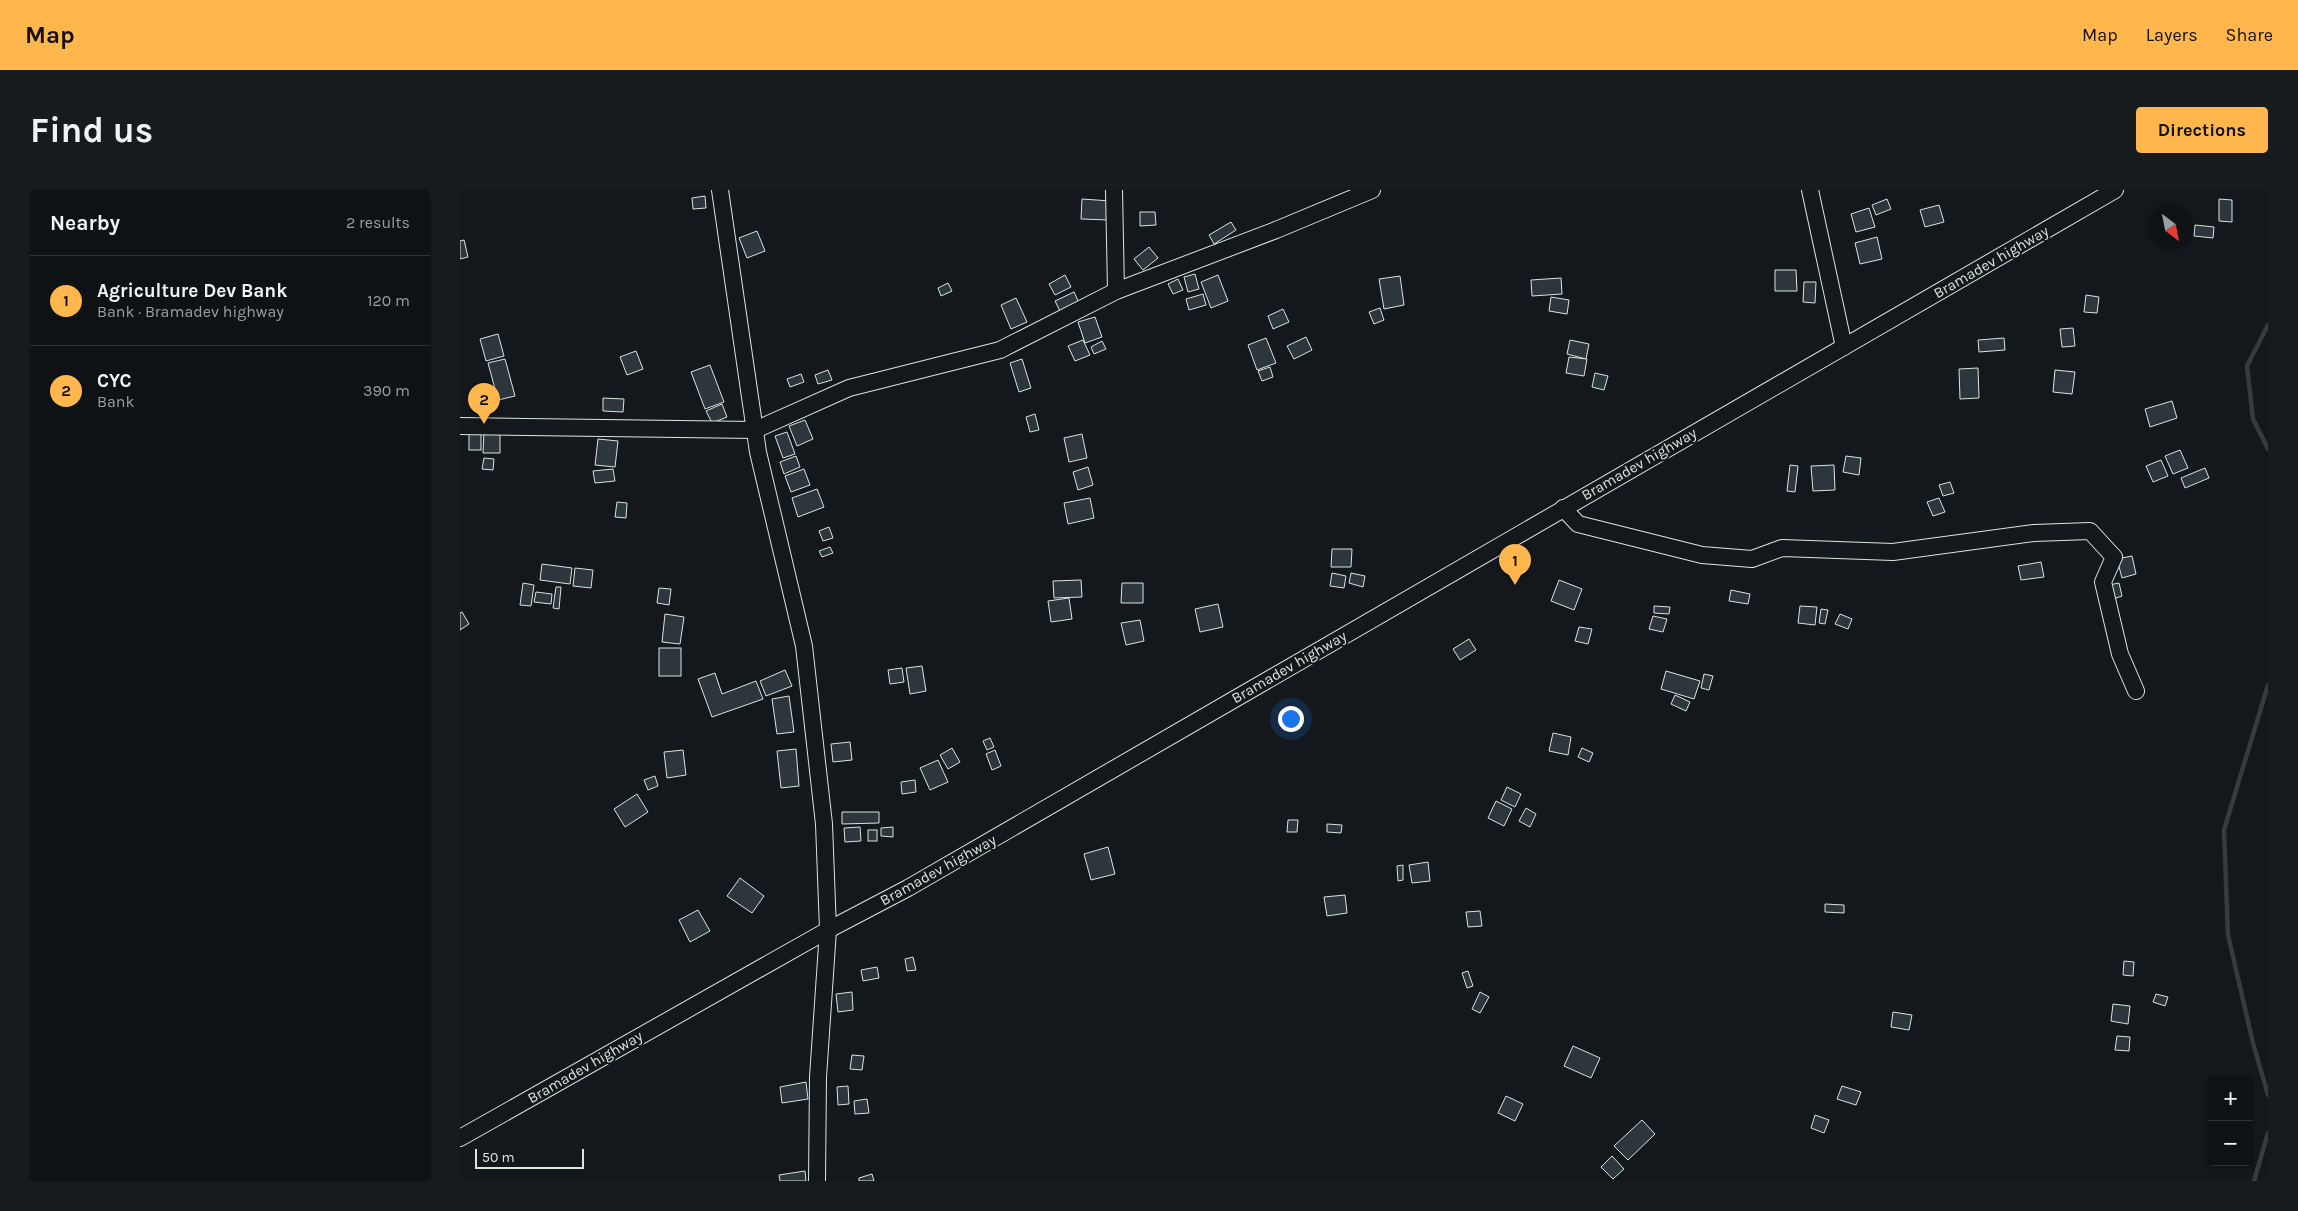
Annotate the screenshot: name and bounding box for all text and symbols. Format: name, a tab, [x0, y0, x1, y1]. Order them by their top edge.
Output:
text: Map	[25, 21, 75, 49]
text: Map	[2082, 24, 2118, 46]
text: Layers	[2146, 24, 2198, 46]
text: Share	[2226, 24, 2273, 46]
button: Directions	[2136, 107, 2268, 153]
text: Find us	[30, 110, 153, 151]
north arrow	[2148, 205, 2193, 250]
text: Nearby	[50, 211, 120, 235]
text: 2 results	[346, 213, 410, 232]
street label: Bramadev highway	[1930, 222, 2052, 302]
text: Agriculture Dev Bank	[97, 280, 287, 302]
text: 1	[63, 291, 69, 310]
text: 120 m	[367, 291, 410, 310]
text: Bank · Bramadev highway	[97, 302, 284, 321]
text: CYC	[97, 370, 132, 392]
text: 2	[61, 381, 71, 400]
text: 390 m	[363, 381, 410, 400]
pin: 2	[468, 383, 500, 424]
text: Bank	[97, 392, 134, 411]
street label: Bramadev highway	[1578, 424, 1700, 504]
pin: 1	[1499, 544, 1531, 585]
street label: Bramadev highway	[1228, 627, 1350, 707]
your location	[1278, 706, 1304, 732]
street label: Bramadev highway	[877, 831, 999, 909]
street label: Bramadev highway	[524, 1027, 646, 1107]
map controls	[2208, 1076, 2253, 1166]
button: +	[2208, 1076, 2253, 1121]
button: −	[2208, 1121, 2253, 1166]
scale bar	[475, 1146, 584, 1169]
text: 50 m	[482, 1149, 515, 1166]

